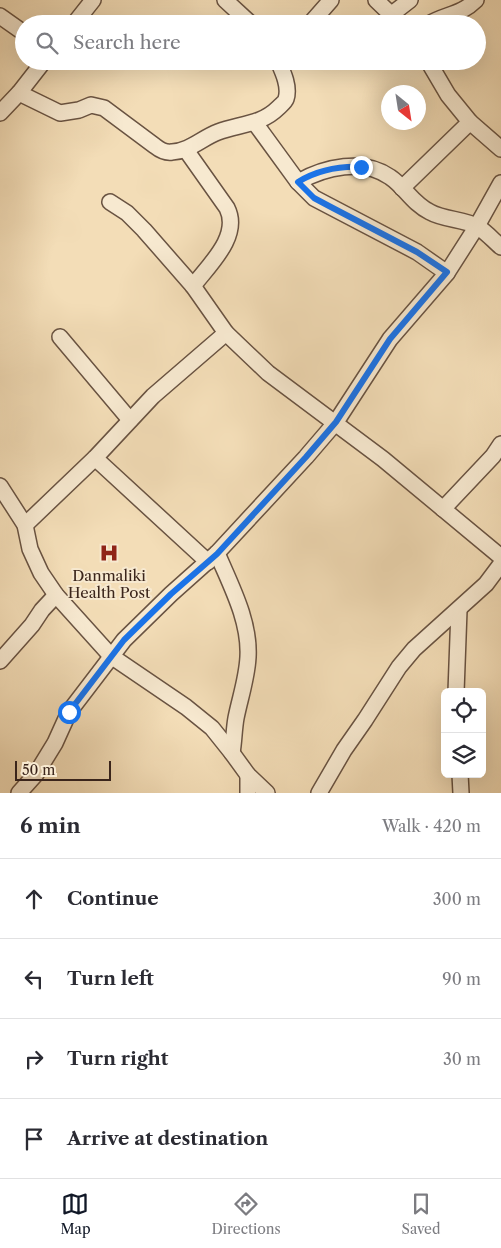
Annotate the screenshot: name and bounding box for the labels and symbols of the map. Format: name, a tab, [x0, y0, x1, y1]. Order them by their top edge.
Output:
north arrow	[381, 85, 426, 130]
route end	[350, 156, 373, 179]
hospital icon: Danmaliki Health Post	[98, 542, 120, 564]
place label: Danmaliki Health Post	[68, 566, 151, 602]
route start	[58, 701, 81, 724]
scale bar	[15, 758, 111, 781]

